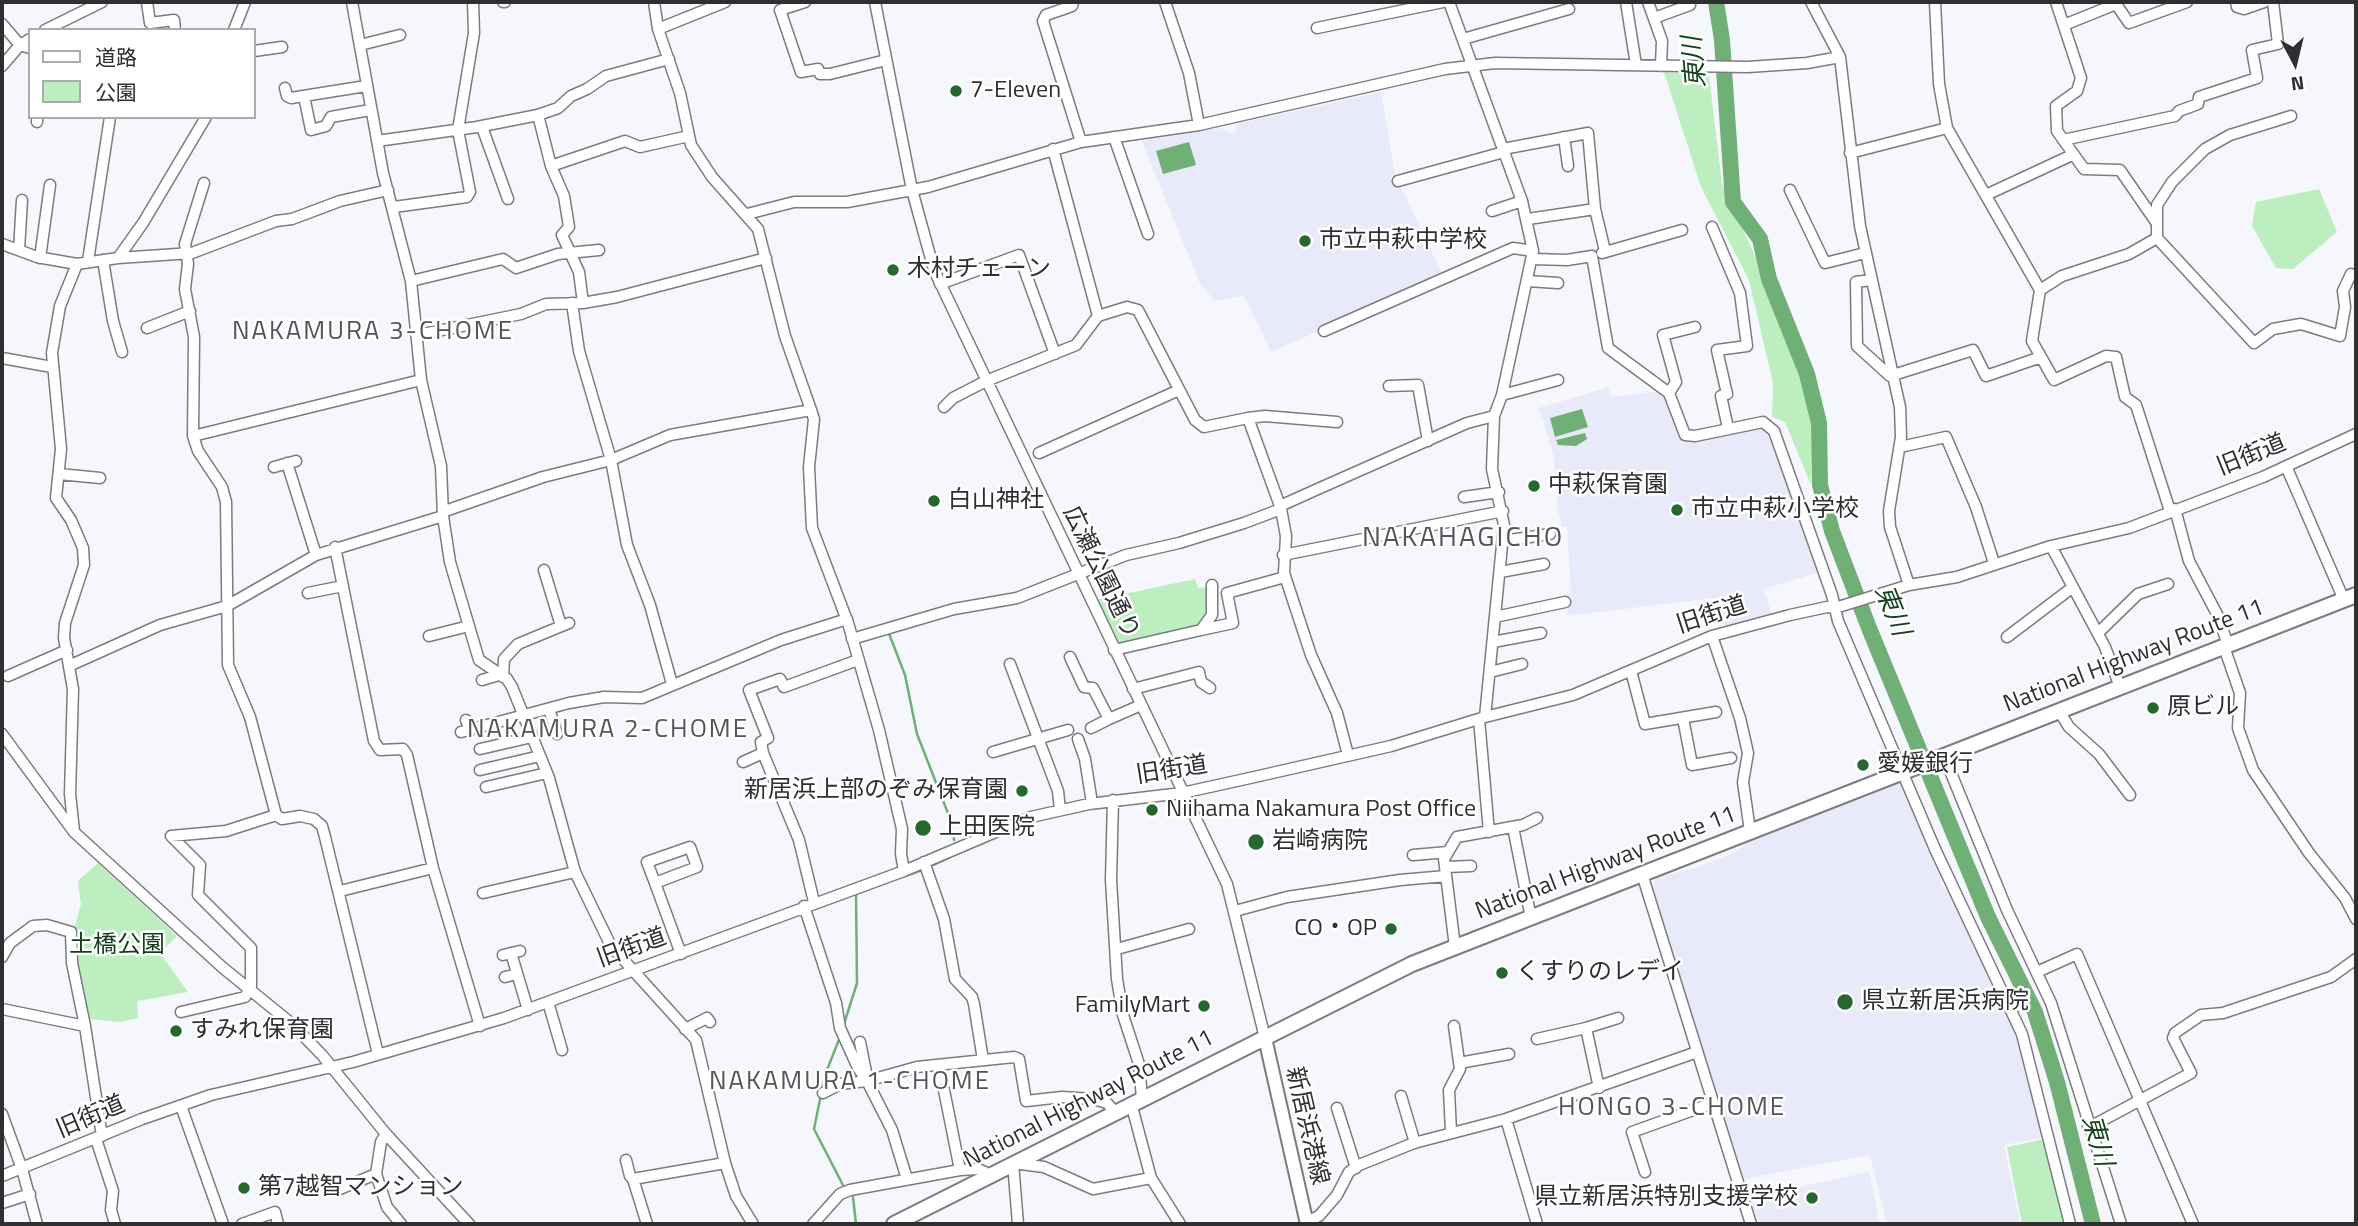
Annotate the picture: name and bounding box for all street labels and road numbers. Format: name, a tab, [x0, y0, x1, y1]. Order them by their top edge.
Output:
street label: 旧街道	[2213, 429, 2291, 483]
street label: 広瀬公園通り	[1055, 502, 1145, 644]
street label: 旧街道	[1673, 591, 1751, 641]
street label: National Highway Route 11	[2000, 594, 2268, 720]
street label: 旧街道	[1134, 751, 1210, 791]
street label: National Highway Route 11	[1472, 801, 1740, 927]
street label: 旧街道	[593, 923, 671, 975]
street label: National Highway Route 11	[959, 1024, 1219, 1176]
street label: 新居浜港線	[1278, 1064, 1334, 1188]
street label: 旧街道	[52, 1091, 130, 1145]

